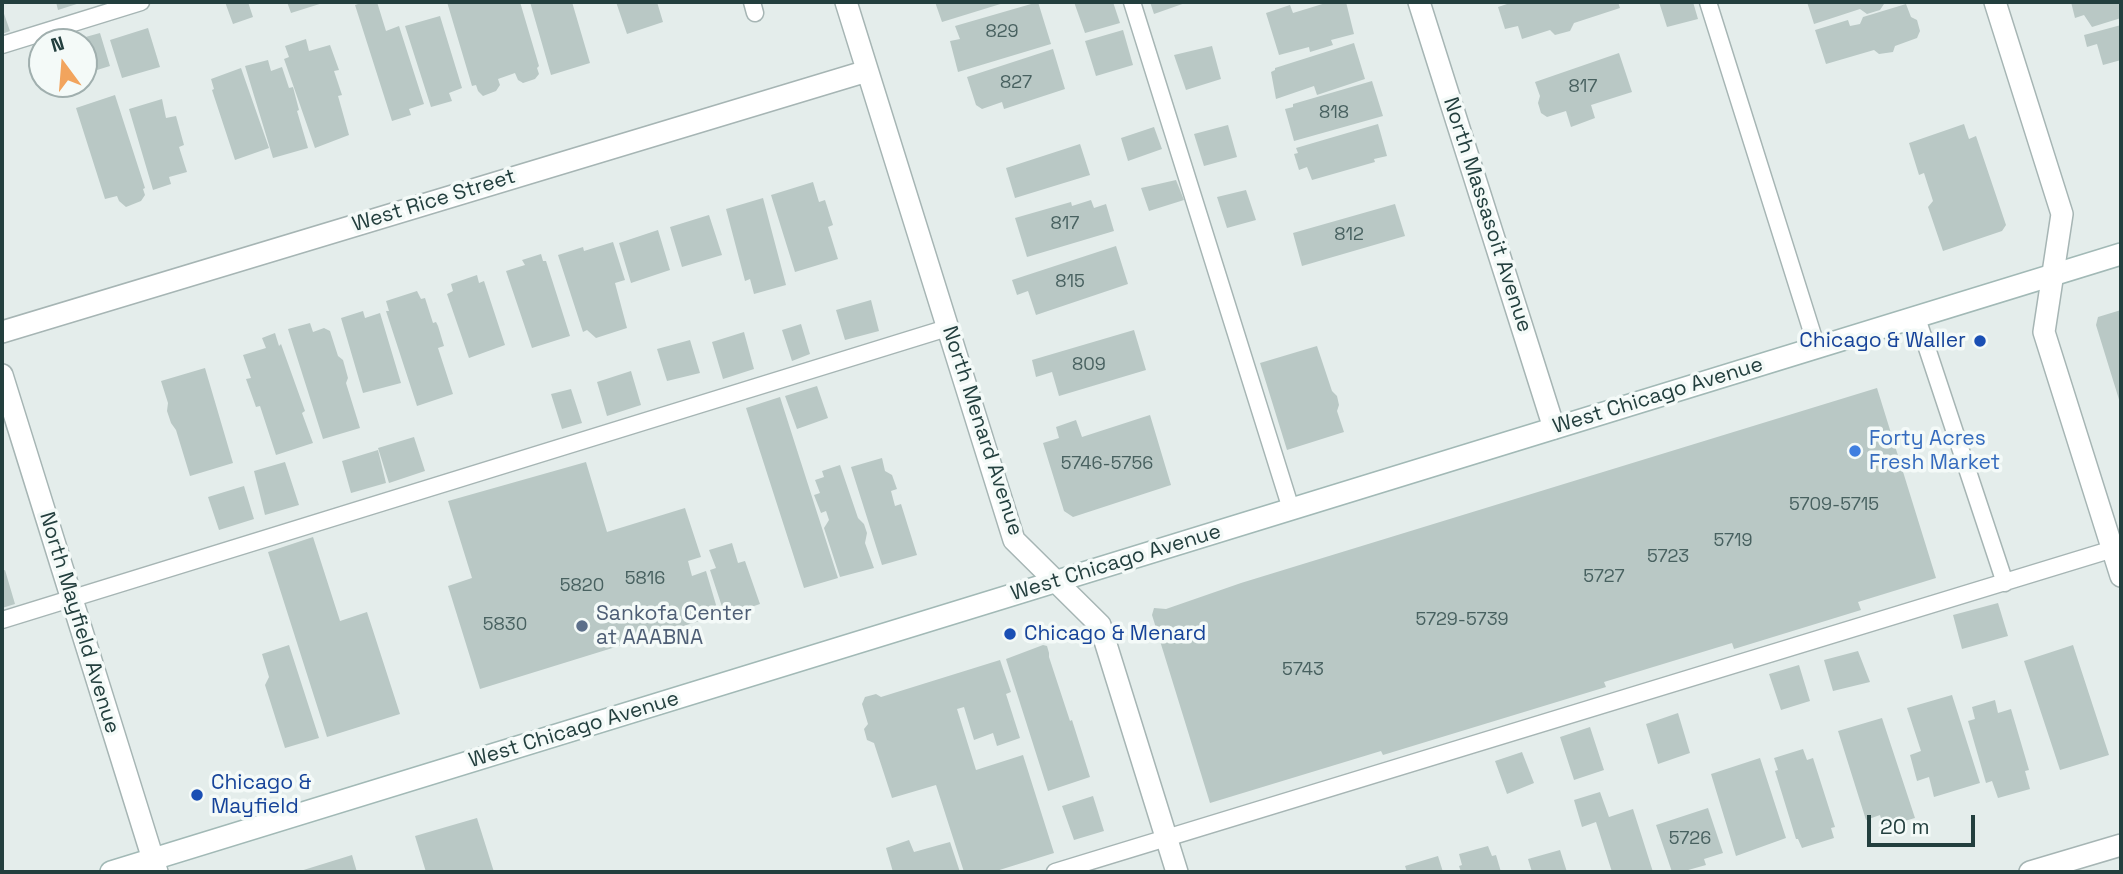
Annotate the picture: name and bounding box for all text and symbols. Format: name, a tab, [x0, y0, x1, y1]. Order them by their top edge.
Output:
house number: 829	[985, 21, 1019, 43]
north arrow	[28, 28, 98, 98]
text: N	[48, 30, 67, 58]
house number: 827	[1000, 72, 1032, 94]
house number: 817	[1569, 76, 1597, 98]
street label: North Massasoit Avenue	[1437, 94, 1537, 336]
house number: 818	[1319, 102, 1349, 124]
street label: West Rice Street	[349, 164, 519, 238]
house number: 817	[1051, 213, 1079, 235]
house number: 812	[1334, 224, 1364, 246]
house number: 815	[1055, 271, 1085, 293]
street label: North Menard Avenue	[936, 323, 1028, 539]
place label: Chicago & Waller	[1799, 328, 1966, 354]
marker: Chicago & Waller	[1972, 333, 1988, 349]
street label: West Chicago Avenue	[1550, 352, 1766, 440]
house number: 809	[1072, 354, 1106, 376]
place label: Forty Acres Fresh Market	[1869, 426, 2000, 476]
marker: Forty Acres Fresh Market	[1847, 443, 1863, 459]
house number: 5746-5756	[1061, 453, 1153, 475]
house number: 5709-5715	[1789, 494, 1879, 516]
street label: North Mayfield Avenue	[33, 509, 125, 737]
street label: West Chicago Avenue	[1008, 519, 1224, 607]
house number: 5719	[1713, 530, 1753, 552]
house number: 5723	[1647, 546, 1689, 568]
house number: 5727	[1583, 566, 1625, 588]
house number: 5816	[625, 568, 665, 590]
house number: 5820	[560, 575, 604, 597]
place label: Sankofa Center at AAABNA	[596, 601, 752, 651]
house number: 5729-5739	[1415, 609, 1509, 631]
house number: 5830	[483, 614, 527, 636]
marker: Sankofa Center at AAABNA	[574, 618, 590, 634]
place label: Chicago & Menard	[1024, 621, 1206, 647]
marker: Chicago & Menard	[1002, 626, 1018, 642]
house number: 5743	[1282, 659, 1324, 681]
street label: West Chicago Avenue	[466, 686, 682, 774]
place label: Chicago & Mayfield	[211, 770, 311, 820]
marker: Chicago & Mayfield	[189, 787, 205, 803]
scale bar	[1871, 800, 1980, 844]
text: 20 m	[1880, 813, 1930, 840]
house number: 5726	[1669, 828, 1711, 850]

